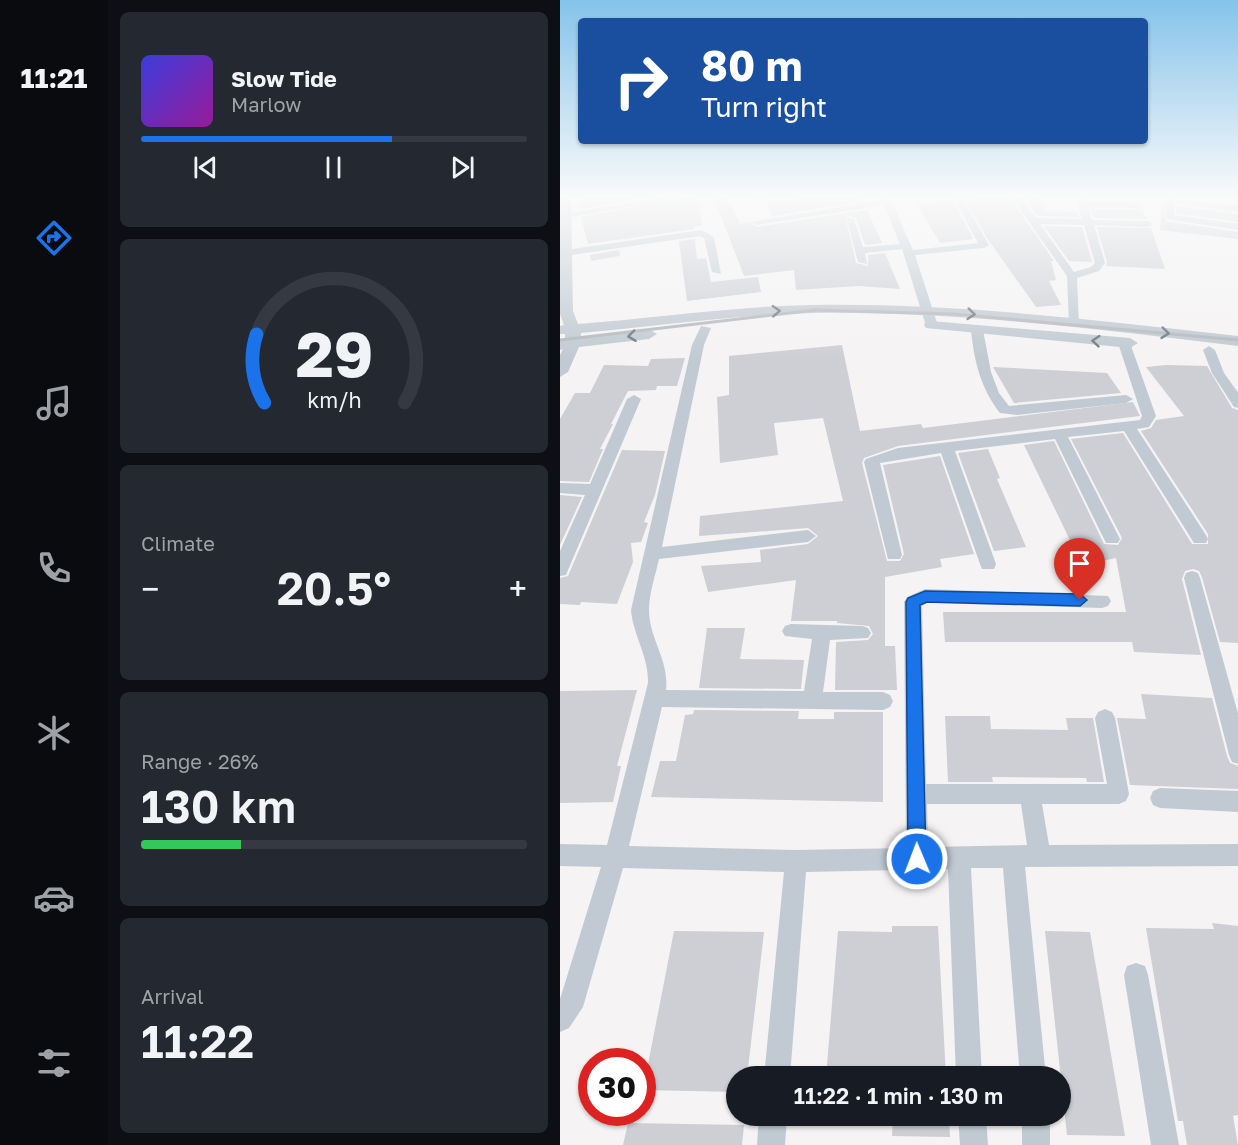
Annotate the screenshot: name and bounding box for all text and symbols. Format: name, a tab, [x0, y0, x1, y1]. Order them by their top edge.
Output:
text: 80 m	[701, 40, 802, 90]
icon: right	[602, 42, 680, 120]
text: 11:21	[21, 62, 87, 94]
text: Slow Tide	[231, 65, 337, 92]
text: Turn right	[701, 91, 827, 123]
text: Marlow	[231, 92, 302, 116]
icon: previous	[189, 151, 222, 184]
icon: pause	[317, 151, 350, 184]
icon: next	[446, 151, 479, 184]
icon: directions	[33, 217, 75, 259]
one-way arrow	[771, 305, 780, 318]
one-way arrow	[966, 307, 975, 320]
text: 29	[295, 316, 373, 391]
one-way arrow	[1160, 326, 1169, 339]
one-way arrow	[627, 330, 636, 342]
one-way arrow	[1092, 335, 1101, 348]
icon: music	[33, 382, 75, 424]
text: km/h	[307, 387, 361, 413]
text: Climate	[141, 531, 215, 555]
pin	[1054, 538, 1105, 600]
icon: phone	[33, 547, 75, 589]
icon: arrive	[1063, 547, 1096, 580]
text: 20.5°	[277, 561, 391, 615]
text: −	[141, 569, 159, 608]
text: +	[509, 569, 527, 608]
icon: climate	[33, 712, 75, 754]
text: Range · 26%	[141, 749, 258, 773]
text: 130 km	[141, 779, 296, 833]
position arrow	[885, 827, 949, 891]
icon: car	[33, 877, 75, 919]
text: Arrival	[141, 984, 204, 1008]
text: 11:22	[141, 1014, 254, 1068]
icon: filters	[33, 1042, 75, 1084]
speed limit sign: 30	[578, 1048, 656, 1126]
text: 11:22 · 1 min · 130 m	[794, 1082, 1003, 1109]

